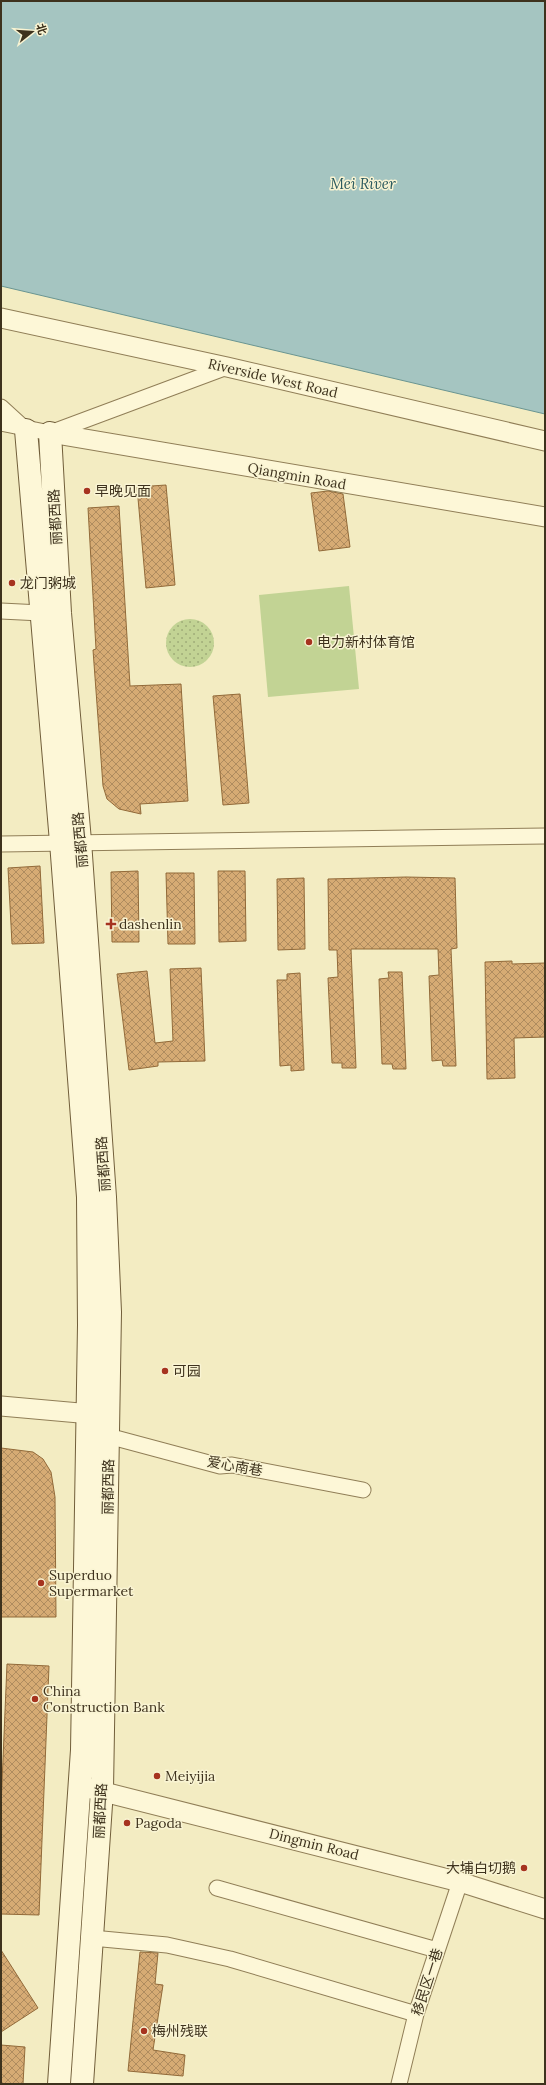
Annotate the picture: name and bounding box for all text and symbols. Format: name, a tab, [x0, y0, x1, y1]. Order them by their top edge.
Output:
north arrow	[12, 12, 52, 52]
text: 北	[33, 22, 50, 36]
water label: Mei River	[330, 174, 396, 193]
street label: Riverside West Road	[206, 354, 340, 402]
street label: Qiangmin Road	[246, 458, 348, 494]
place label: 早晚见面	[95, 482, 151, 500]
marker: 早晚见面	[82, 486, 92, 496]
street label: 丽都西路	[45, 489, 65, 545]
place label: 龙门粥城	[20, 574, 76, 592]
marker: 龙门粥城	[7, 578, 17, 588]
place label: 电力新村体育馆	[317, 633, 415, 651]
marker: 电力新村体育馆	[304, 637, 314, 647]
street label: 丽都西路	[69, 811, 91, 869]
place label: dashenlin	[119, 915, 182, 933]
marker: dashenlin	[106, 919, 116, 929]
street label: 丽都西路	[92, 1135, 114, 1193]
place label: 可园	[173, 1362, 201, 1380]
marker: 可园	[160, 1366, 170, 1376]
street label: 爱心南巷	[206, 1452, 264, 1480]
street label: 丽都西路	[99, 1459, 117, 1515]
place label: Superduo Supermarket	[49, 1566, 134, 1600]
marker: Superduo Supermarket	[36, 1578, 46, 1588]
place label: China Construction Bank	[43, 1682, 165, 1716]
marker: China Construction Bank	[30, 1694, 40, 1704]
place label: Meiyijia	[165, 1767, 215, 1785]
marker: Meiyijia	[152, 1771, 162, 1781]
street label: 丽都西路	[90, 1783, 110, 1839]
place label: Pagoda	[135, 1814, 182, 1832]
marker: Pagoda	[122, 1818, 132, 1828]
street label: Dingmin Road	[267, 1824, 361, 1864]
place label: 大埔白切鹅	[446, 1859, 516, 1877]
marker: 大埔白切鹅	[519, 1863, 529, 1873]
street label: 移民区一巷	[408, 1946, 446, 2018]
place label: 梅州残联	[152, 2022, 208, 2040]
marker: 梅州残联	[139, 2026, 149, 2036]

